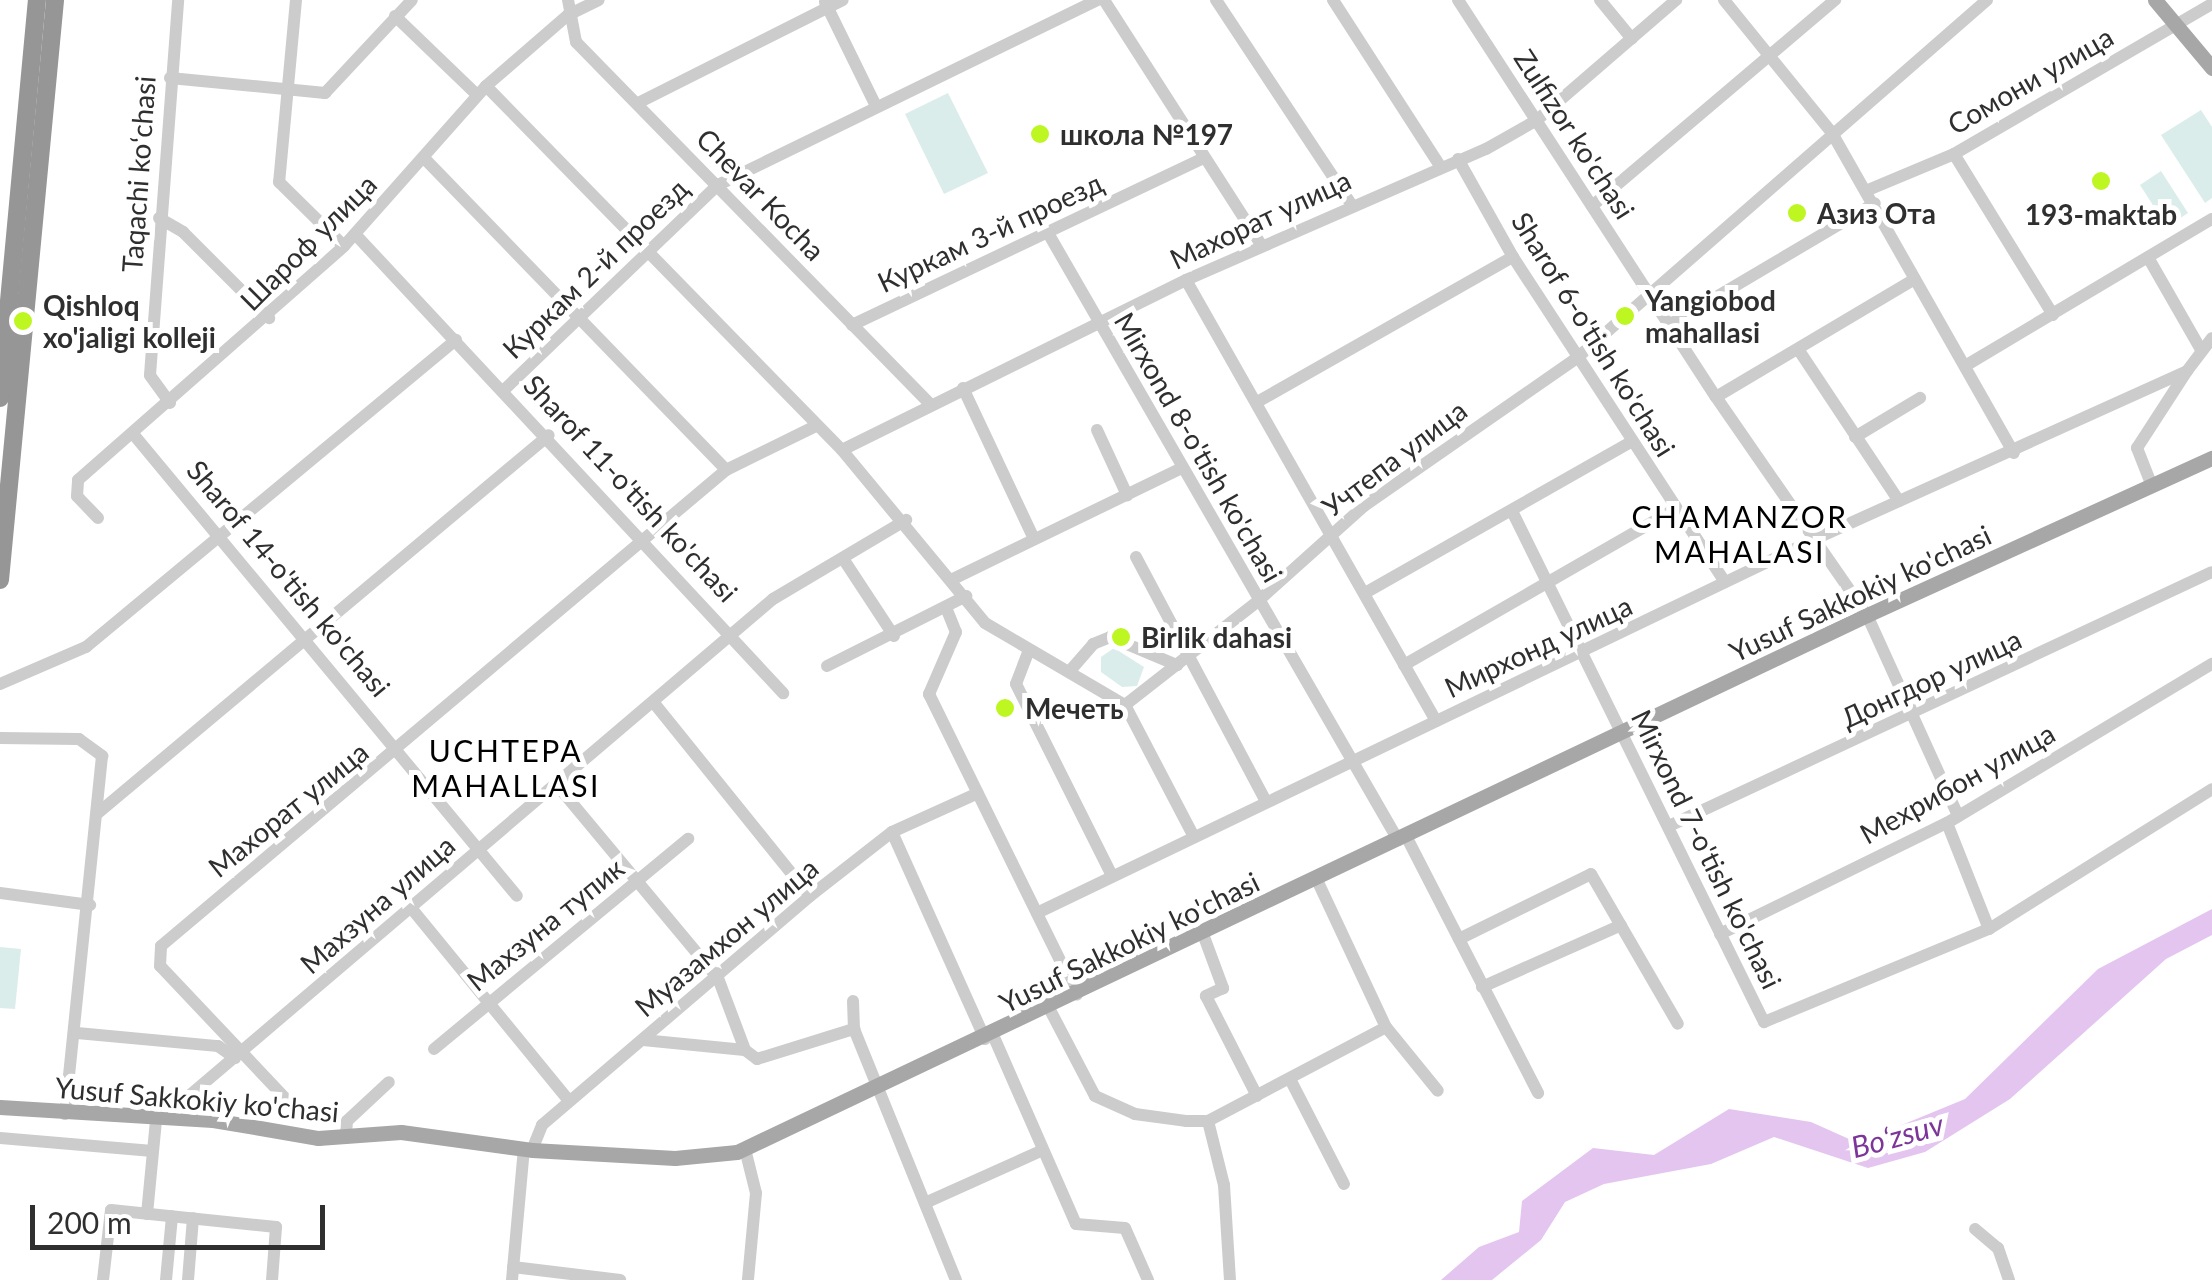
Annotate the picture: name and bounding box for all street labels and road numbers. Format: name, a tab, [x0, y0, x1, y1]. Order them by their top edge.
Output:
street label: Сомони улица	[1941, 19, 2119, 141]
street label: Zulfizor ko'chasi	[1508, 43, 1642, 225]
street label: Taqachi koʻchasi	[114, 75, 162, 273]
street label: Chevar Kocha	[690, 121, 832, 267]
street label: Махорат улица	[1164, 162, 1356, 276]
street label: Куркам 3-й проезд	[872, 165, 1108, 299]
street label: Шароф улица	[233, 167, 383, 317]
street label: Куркам 2-й проезд	[495, 171, 695, 365]
street label: Sharof 6-o'tish ko'chasi	[1505, 205, 1683, 463]
street label: Mirxond 8-o'tish ko'chasi	[1108, 306, 1290, 588]
street label: Sharof 11-o'tish ko'chasi	[517, 367, 745, 609]
street label: Учтепа улица	[1315, 393, 1473, 523]
street label: Sharof 14-o'tish ko'chasi	[180, 453, 398, 703]
street label: Yusuf Sakkokiy ko'chasi	[1723, 517, 1997, 669]
street label: Мирхонд улица	[1439, 588, 1637, 704]
street label: Донгдор улица	[1836, 622, 2026, 734]
street label: Mirxond 7-o'tish ko'chasi	[1625, 704, 1789, 994]
street label: Мехрибон улица	[1854, 716, 2060, 850]
street label: Махорат улица	[201, 734, 375, 884]
street label: Махзуна улица	[293, 828, 461, 980]
street label: Махзуна тупик	[460, 851, 630, 997]
street label: Муазамхон улица	[628, 851, 824, 1023]
street label: Yusuf Sakkokiy ko'chasi	[993, 864, 1265, 1020]
street label: Yusuf Sakkokiy ko'chasi	[53, 1070, 341, 1128]

